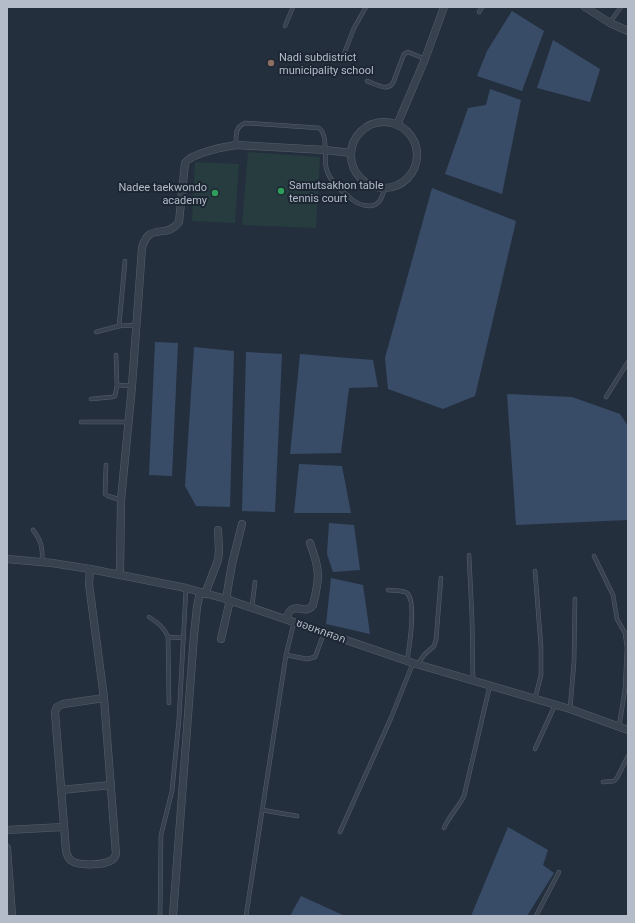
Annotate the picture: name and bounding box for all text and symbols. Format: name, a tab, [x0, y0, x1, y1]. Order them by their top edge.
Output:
place label: Nadi subdistrict municipality school	[279, 51, 374, 77]
marker: Nadi subdistrict municipality school	[266, 58, 276, 68]
place label: Samutsakhon table tennis court	[289, 179, 384, 205]
place label: Nadee taekwondo academy	[118, 181, 208, 207]
marker: Samutsakhon table tennis court	[276, 186, 286, 196]
marker: Nadee taekwondo academy	[210, 188, 220, 198]
street label: ซอยหกศอก	[294, 616, 348, 646]

